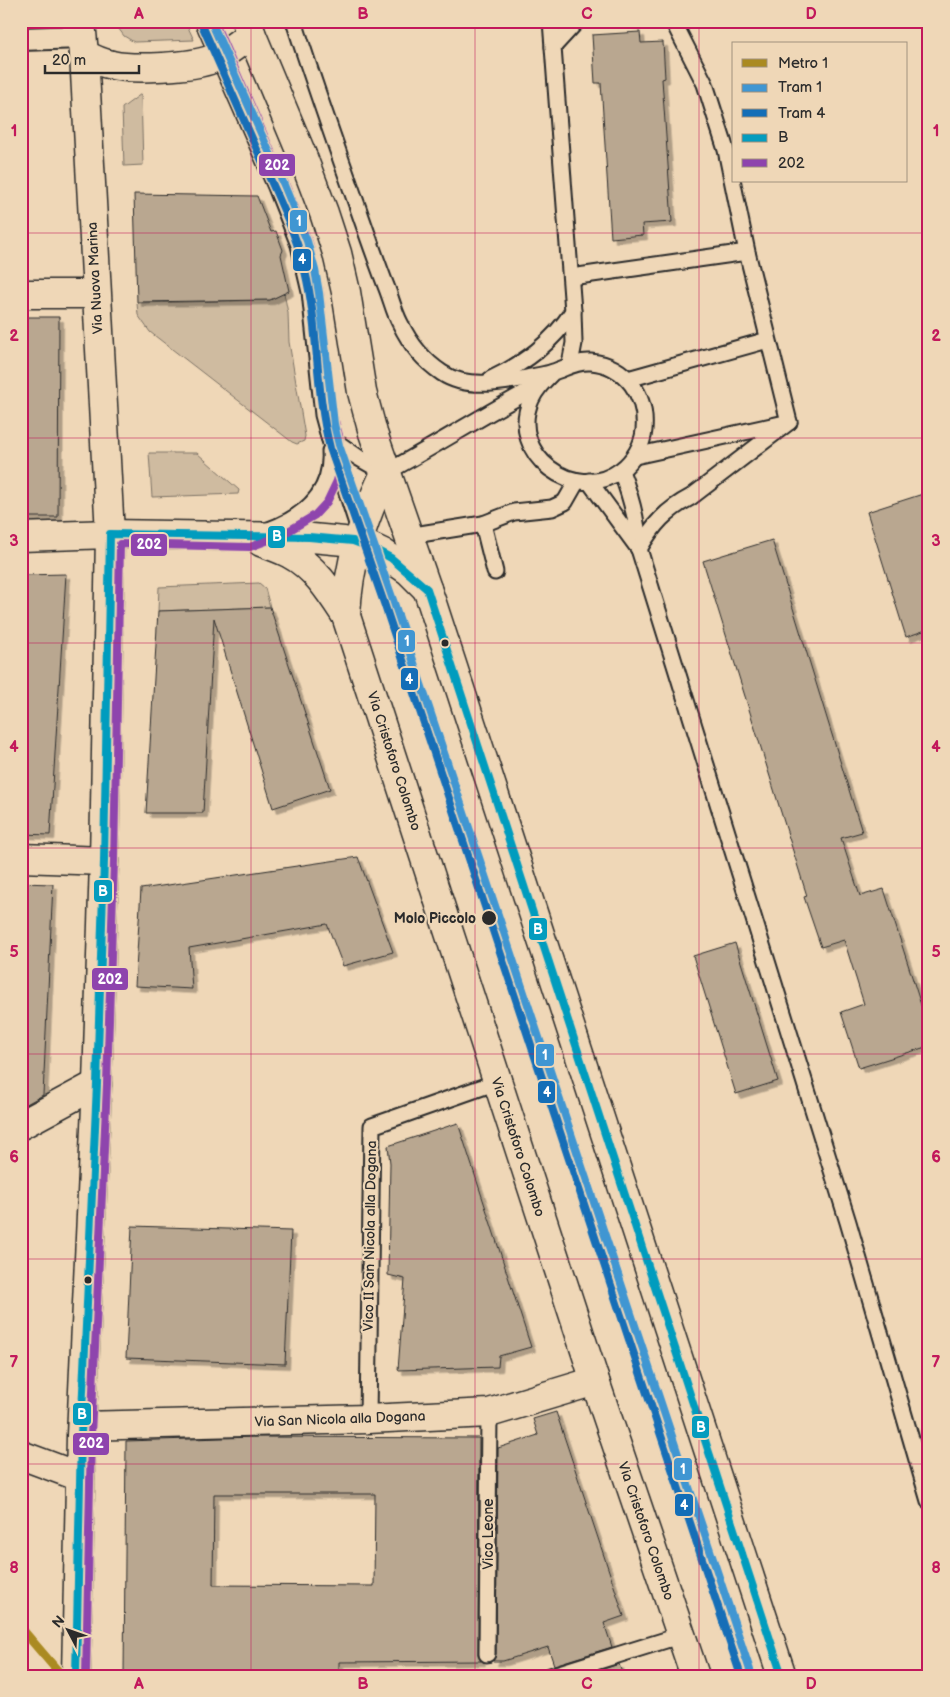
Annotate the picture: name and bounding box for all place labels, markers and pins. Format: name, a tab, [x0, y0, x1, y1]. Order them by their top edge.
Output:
unlabelled marker	[440, 638, 450, 648]
marker: Molo Piccolo	[480, 909, 498, 927]
place label: Molo Piccolo	[394, 910, 476, 927]
unlabelled marker	[83, 1275, 93, 1285]

